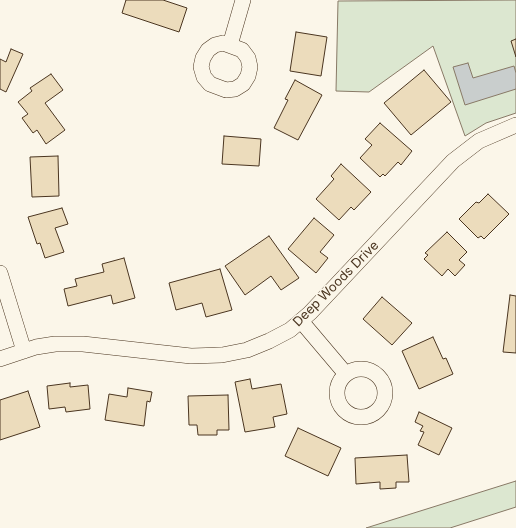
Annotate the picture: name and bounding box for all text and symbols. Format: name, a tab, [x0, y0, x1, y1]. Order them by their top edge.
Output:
street label: Deep Woods Drive	[290, 238, 382, 330]

